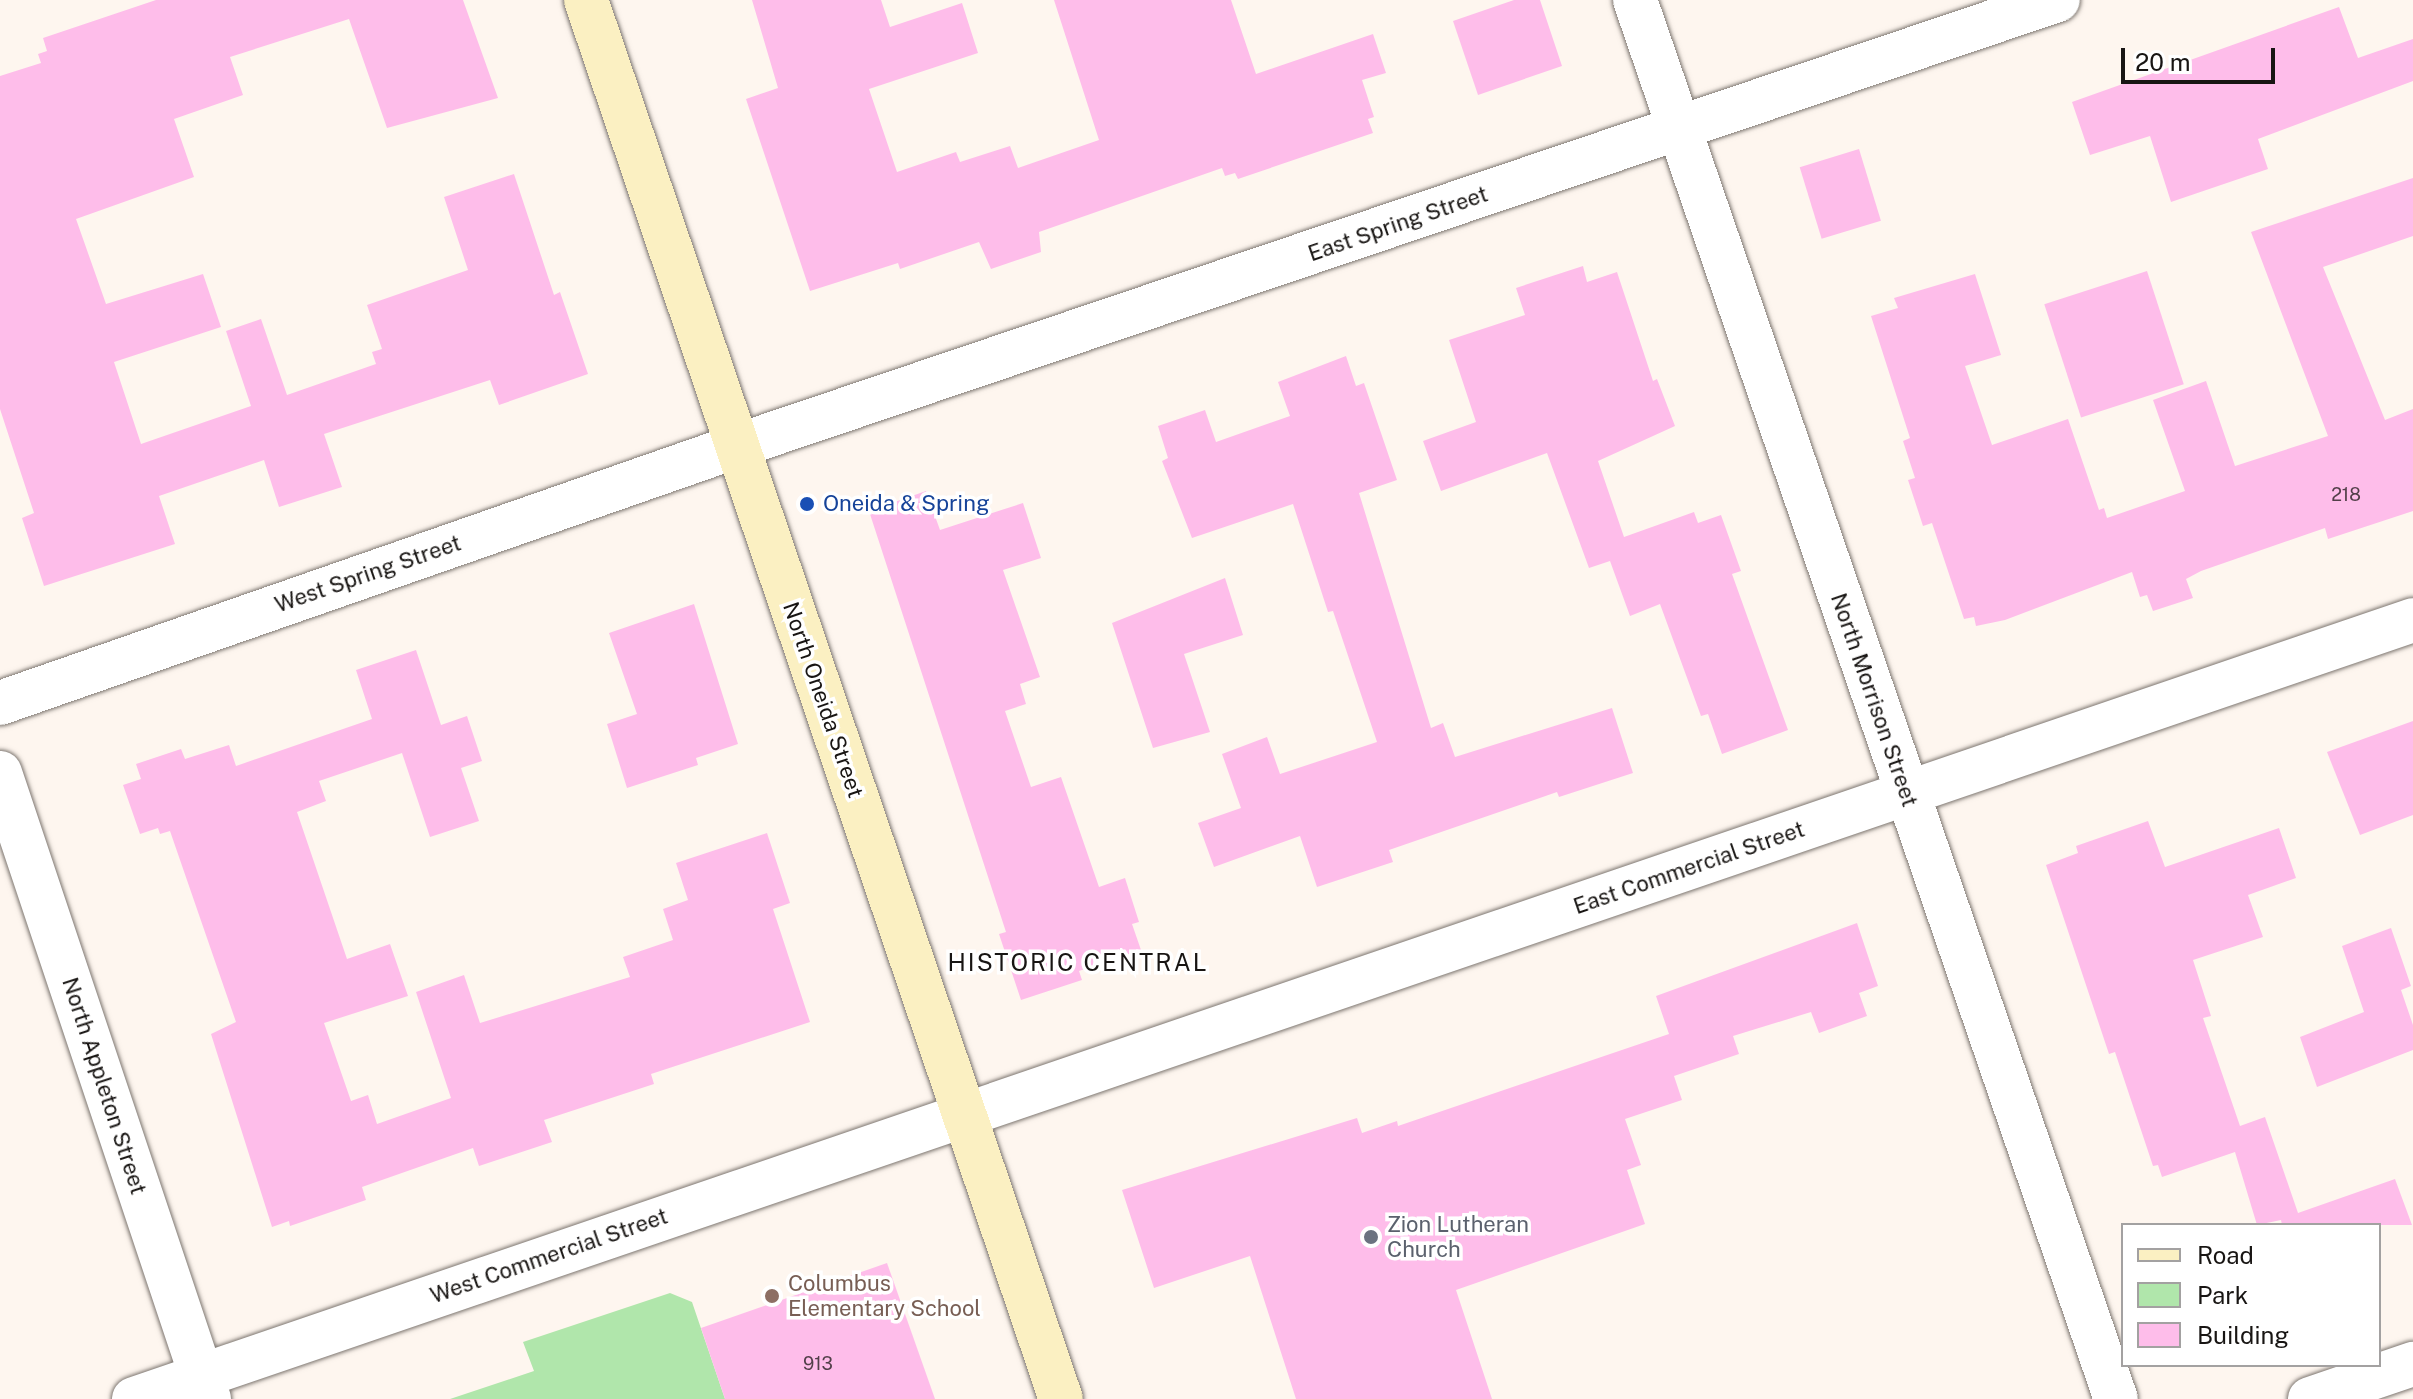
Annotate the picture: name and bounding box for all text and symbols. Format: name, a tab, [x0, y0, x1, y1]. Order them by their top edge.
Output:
scale bar	[2125, 32, 2279, 82]
text: 20 m	[2135, 48, 2191, 76]
street label: East Spring Street	[1305, 181, 1491, 267]
house number: 218	[2331, 484, 2361, 506]
place label: Oneida & Spring	[823, 491, 990, 517]
marker: Oneida & Spring	[798, 495, 816, 513]
street label: West Spring Street	[271, 530, 465, 618]
street label: North Morrison Street	[1825, 590, 1923, 810]
street label: North Oneida Street	[777, 599, 869, 801]
street label: East Commercial Street	[1570, 816, 1808, 920]
district label: HISTORIC CENTRAL	[947, 949, 1209, 977]
street label: North Appleton Street	[56, 974, 152, 1198]
street label: West Commercial Street	[427, 1203, 671, 1309]
place label: Zion Lutheran Church	[1387, 1211, 1529, 1262]
legend	[2121, 1223, 2381, 1367]
marker: Zion Lutheran Church	[1362, 1228, 1380, 1246]
text: Road	[2197, 1241, 2254, 1269]
place label: Columbus Elementary School	[788, 1270, 981, 1322]
text: Park	[2197, 1281, 2248, 1309]
marker: Columbus Elementary School	[763, 1287, 781, 1305]
text: Building	[2197, 1321, 2289, 1349]
house number: 913	[803, 1353, 833, 1375]

